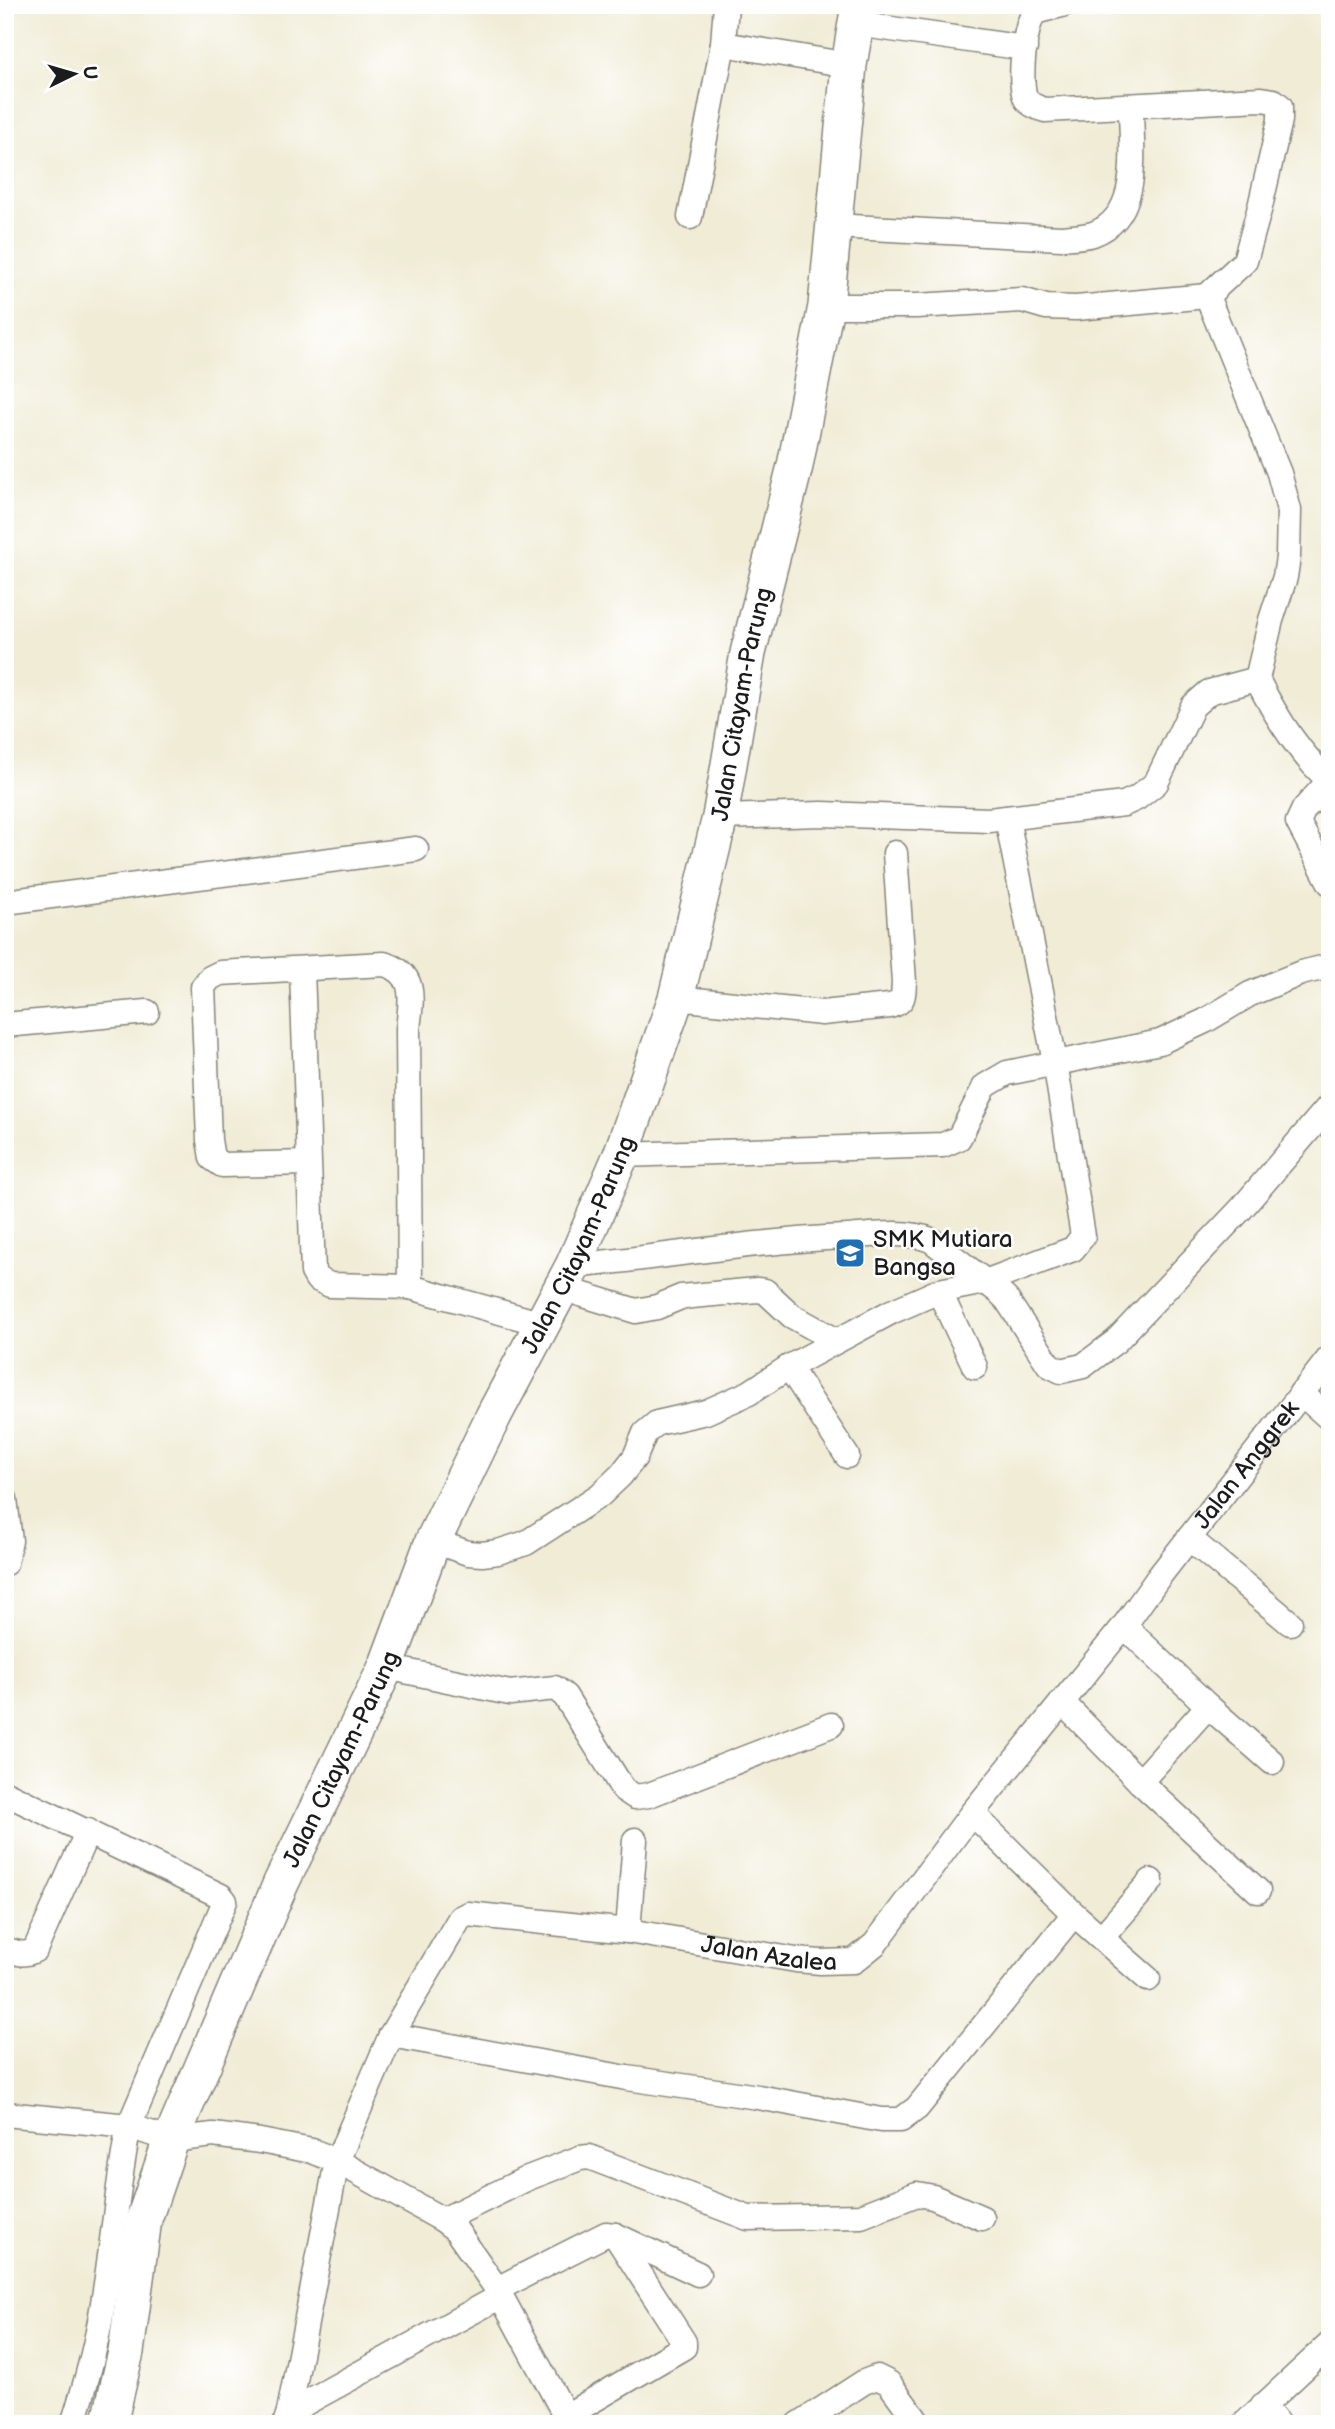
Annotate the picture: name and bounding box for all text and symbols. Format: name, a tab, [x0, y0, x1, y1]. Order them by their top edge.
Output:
north arrow	[38, 38, 108, 108]
text: U	[77, 65, 101, 80]
street label: Jalan Citayam-Parung	[705, 584, 778, 823]
street label: Jalan Citayam-Parung	[515, 1132, 641, 1359]
place label: SMK Mutiara Bangsa	[873, 1225, 1013, 1282]
school or university icon: SMK Mutiara Bangsa	[833, 1236, 867, 1270]
street label: Jalan Anggrek	[1187, 1395, 1305, 1535]
street label: Jalan Citayam-Parung	[276, 1647, 405, 1872]
street label: Jalan Azalea	[699, 1929, 837, 1977]

